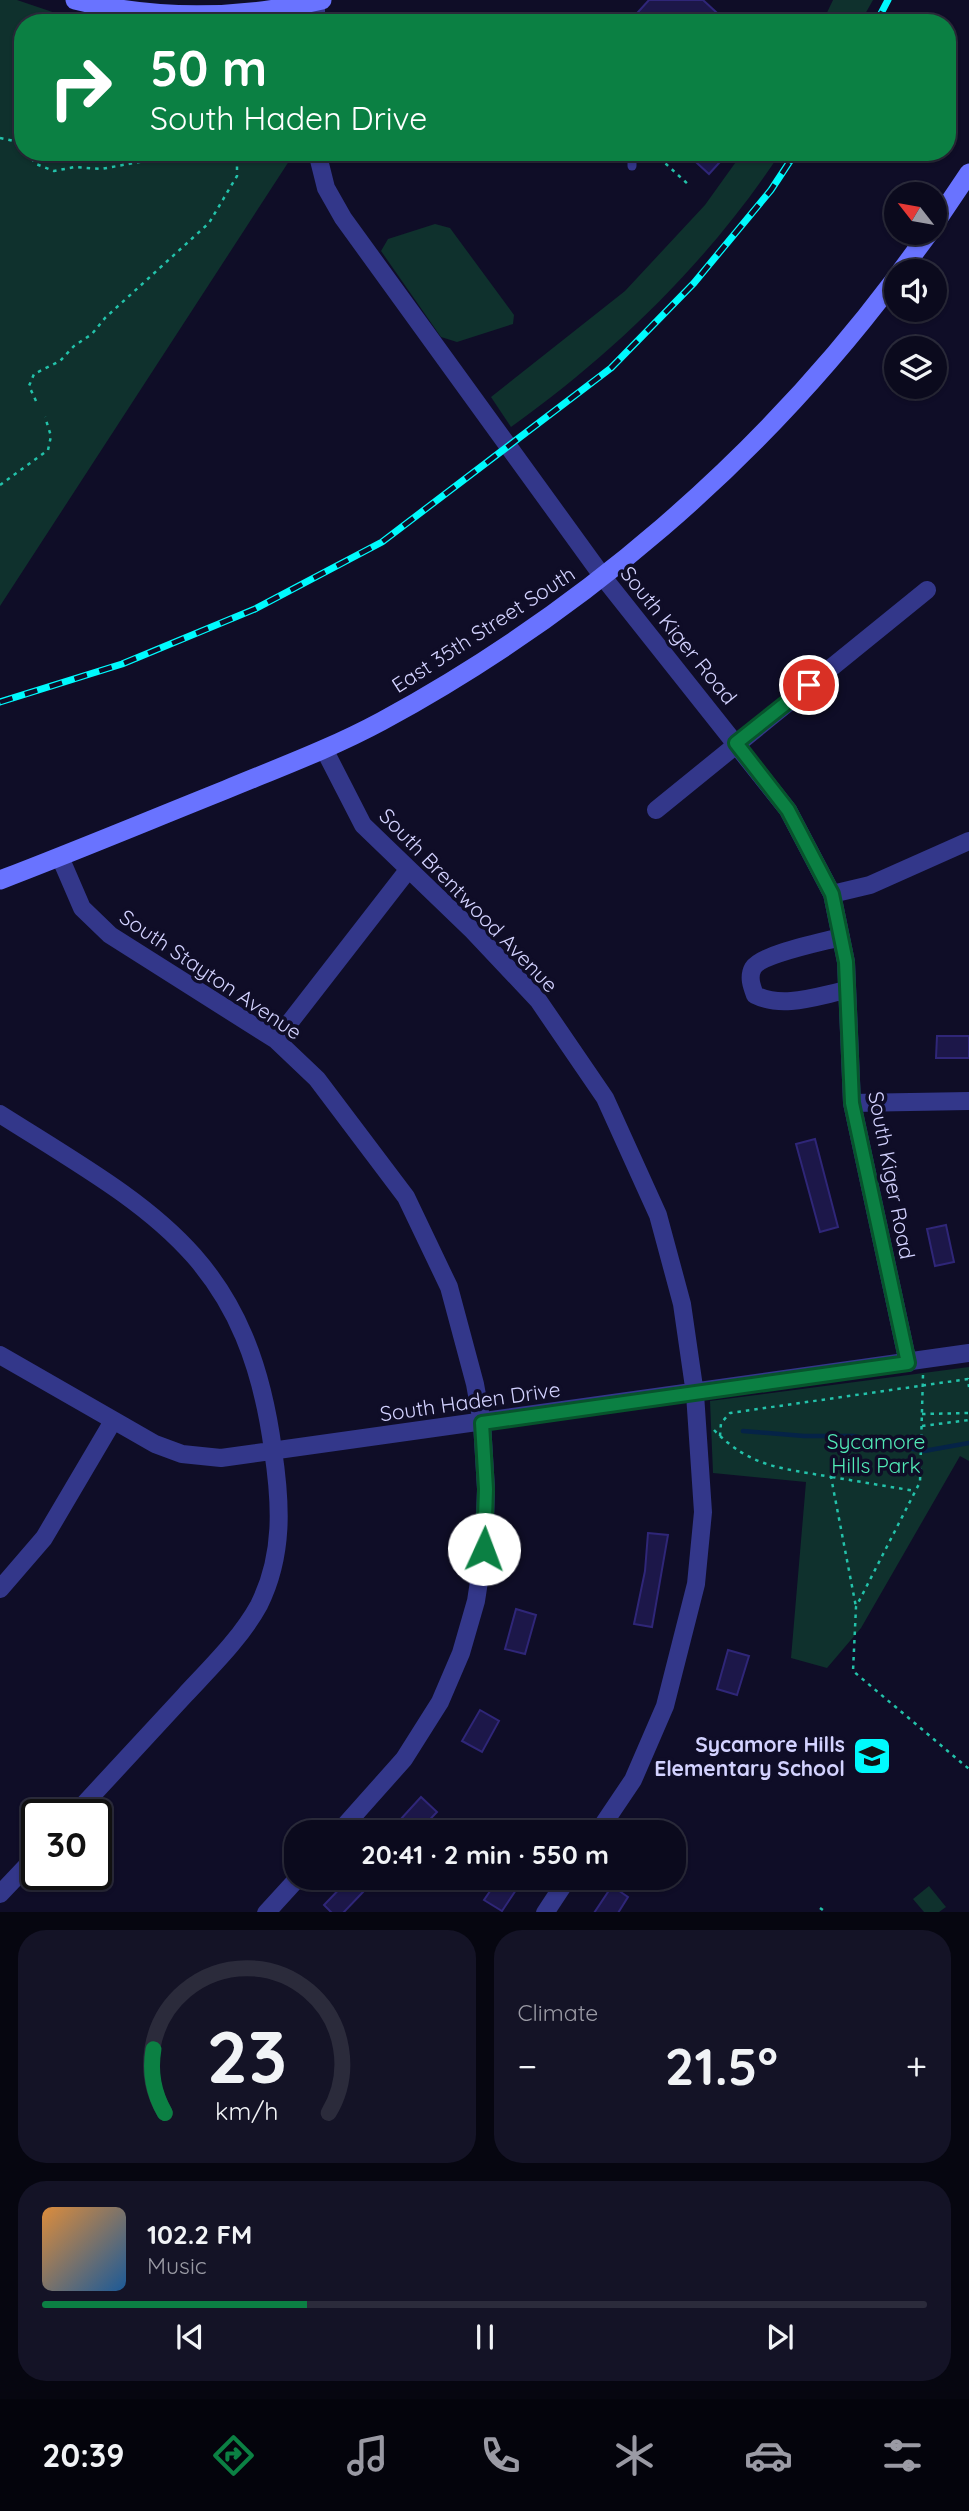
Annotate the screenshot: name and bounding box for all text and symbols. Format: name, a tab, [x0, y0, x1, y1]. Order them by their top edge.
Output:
text: 50 m	[150, 37, 267, 98]
icon: right	[35, 42, 126, 133]
text: South Haden Drive	[150, 98, 427, 138]
north arrow	[884, 182, 947, 245]
map controls	[884, 182, 947, 399]
button: sound	[884, 259, 947, 322]
button: layers	[884, 336, 947, 399]
street label: East 35th Street South	[387, 560, 579, 698]
street label: South Kiger Road	[615, 561, 743, 709]
pin	[779, 655, 839, 715]
icon: arrive	[790, 666, 828, 704]
street label: South Brentwood Avenue	[374, 803, 564, 997]
street label: South Stayton Avenue	[115, 903, 307, 1045]
street label: South Kiger Road	[863, 1089, 921, 1261]
street label: South Haden Drive	[378, 1375, 562, 1427]
park label: Sycamore Hills Park	[827, 1428, 925, 1478]
position arrow	[447, 1512, 521, 1586]
place label: Sycamore Hills Elementary School	[654, 1731, 845, 1781]
school or university icon: Sycamore Hills Elementary School	[851, 1735, 893, 1777]
speed limit sign: 30	[21, 1799, 112, 1890]
text: 20:41 · 2 min · 550 m	[361, 1838, 609, 1871]
text: Climate	[518, 1998, 598, 2027]
text: 23	[206, 2010, 287, 2101]
text: 21.5°	[665, 2033, 778, 2098]
text: −	[518, 2042, 537, 2090]
text: +	[906, 2042, 927, 2090]
text: km/h	[215, 2094, 278, 2125]
text: 102.2 FM	[147, 2218, 252, 2251]
text: Music	[147, 2251, 207, 2280]
icon: previous	[171, 2318, 209, 2356]
icon: pause	[466, 2318, 504, 2356]
icon: next	[761, 2318, 799, 2356]
icon: directions	[209, 2431, 258, 2480]
icon: music	[343, 2431, 392, 2480]
icon: phone	[476, 2431, 525, 2480]
icon: climate	[610, 2431, 659, 2480]
icon: car	[744, 2431, 793, 2480]
icon: filters	[878, 2431, 927, 2480]
text: 20:39	[42, 2435, 124, 2475]

